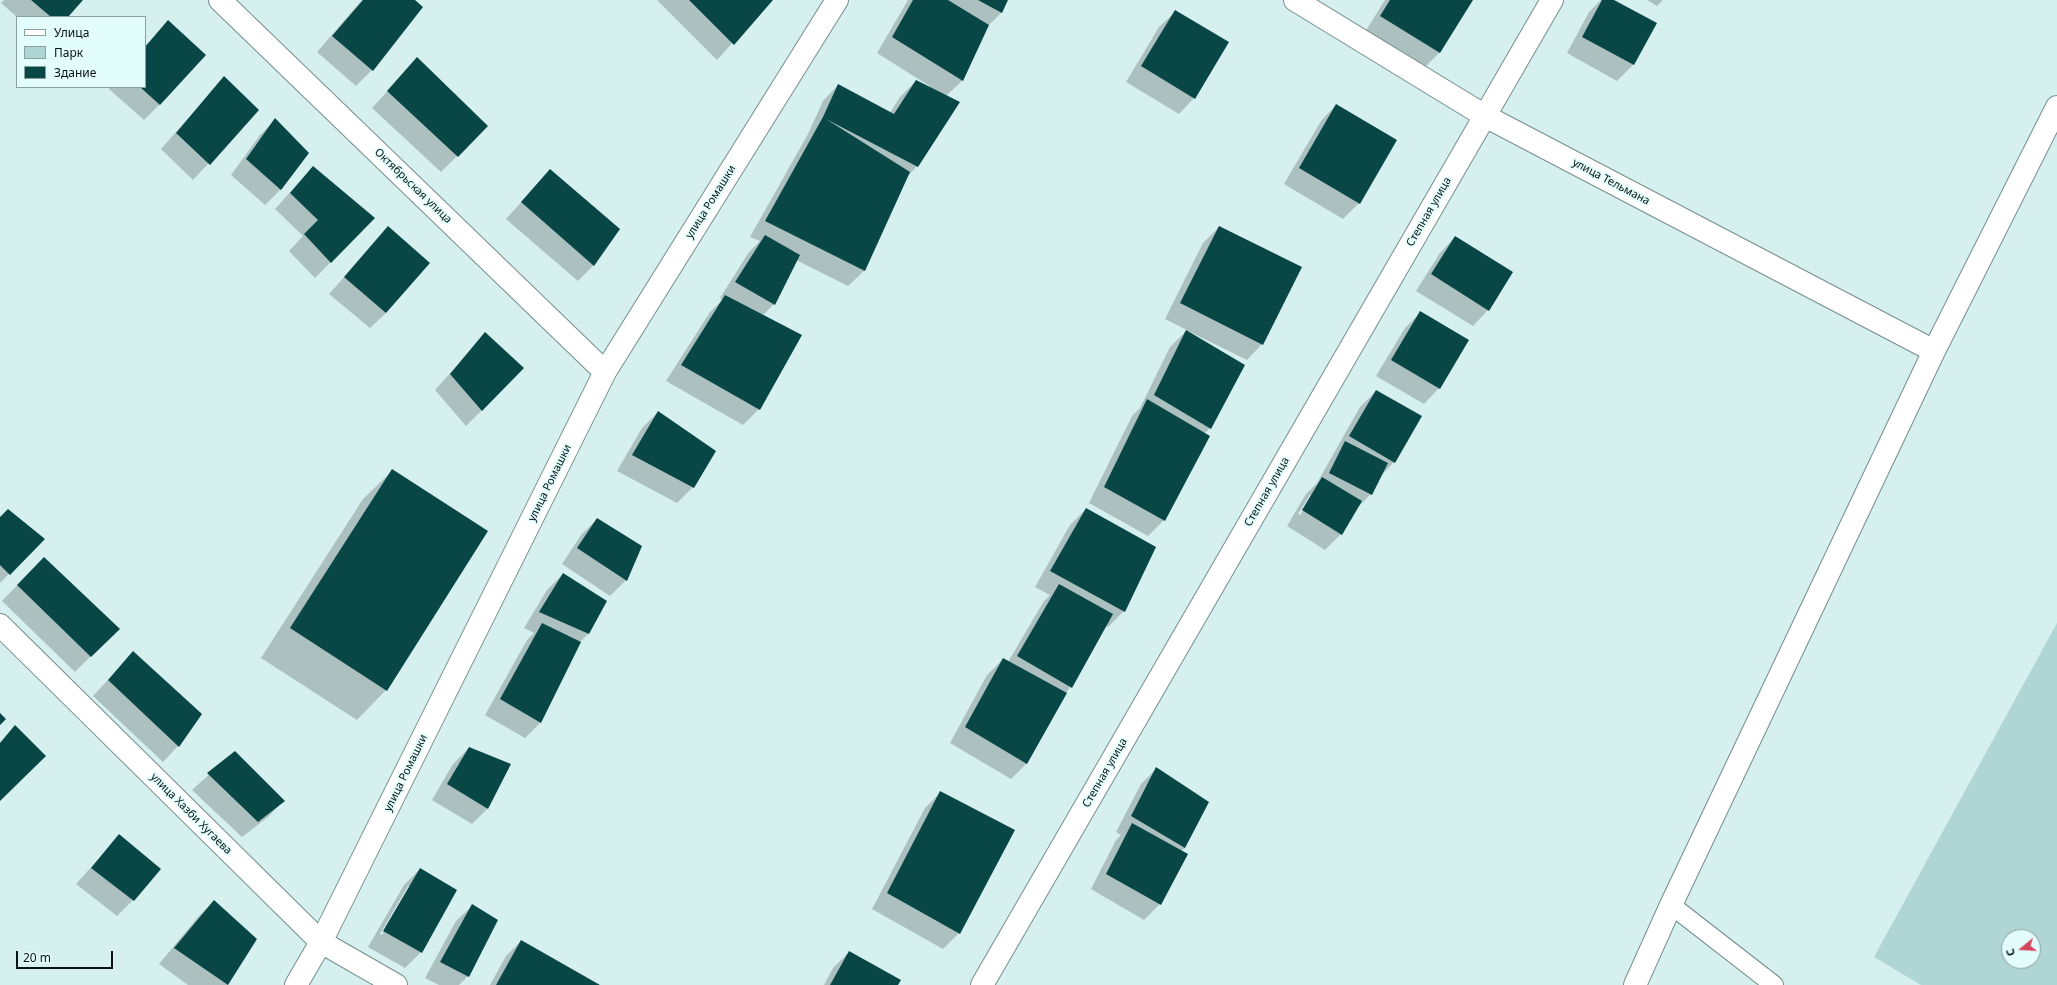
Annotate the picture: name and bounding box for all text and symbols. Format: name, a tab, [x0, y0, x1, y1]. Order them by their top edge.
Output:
legend	[16, 16, 146, 88]
text: Улица	[54, 24, 89, 41]
text: Парк	[54, 44, 83, 61]
text: Здание	[54, 64, 96, 81]
street label: Октябрьская улица	[372, 146, 454, 226]
street label: улица Тельмана	[1570, 156, 1652, 208]
street label: улица Ромашки	[683, 163, 739, 241]
street label: Степная улица	[1404, 175, 1454, 249]
street label: улица Ромашки	[526, 442, 574, 524]
street label: Степная улица	[1242, 455, 1292, 529]
street label: улица Ромашки	[382, 732, 430, 814]
street label: Степная улица	[1080, 736, 1130, 810]
street label: улица Хазби Хугаева	[148, 771, 234, 857]
north arrow	[2001, 929, 2041, 969]
scale bar	[18, 943, 115, 969]
text: С	[2002, 947, 2018, 958]
text: 20 m	[23, 949, 51, 966]

